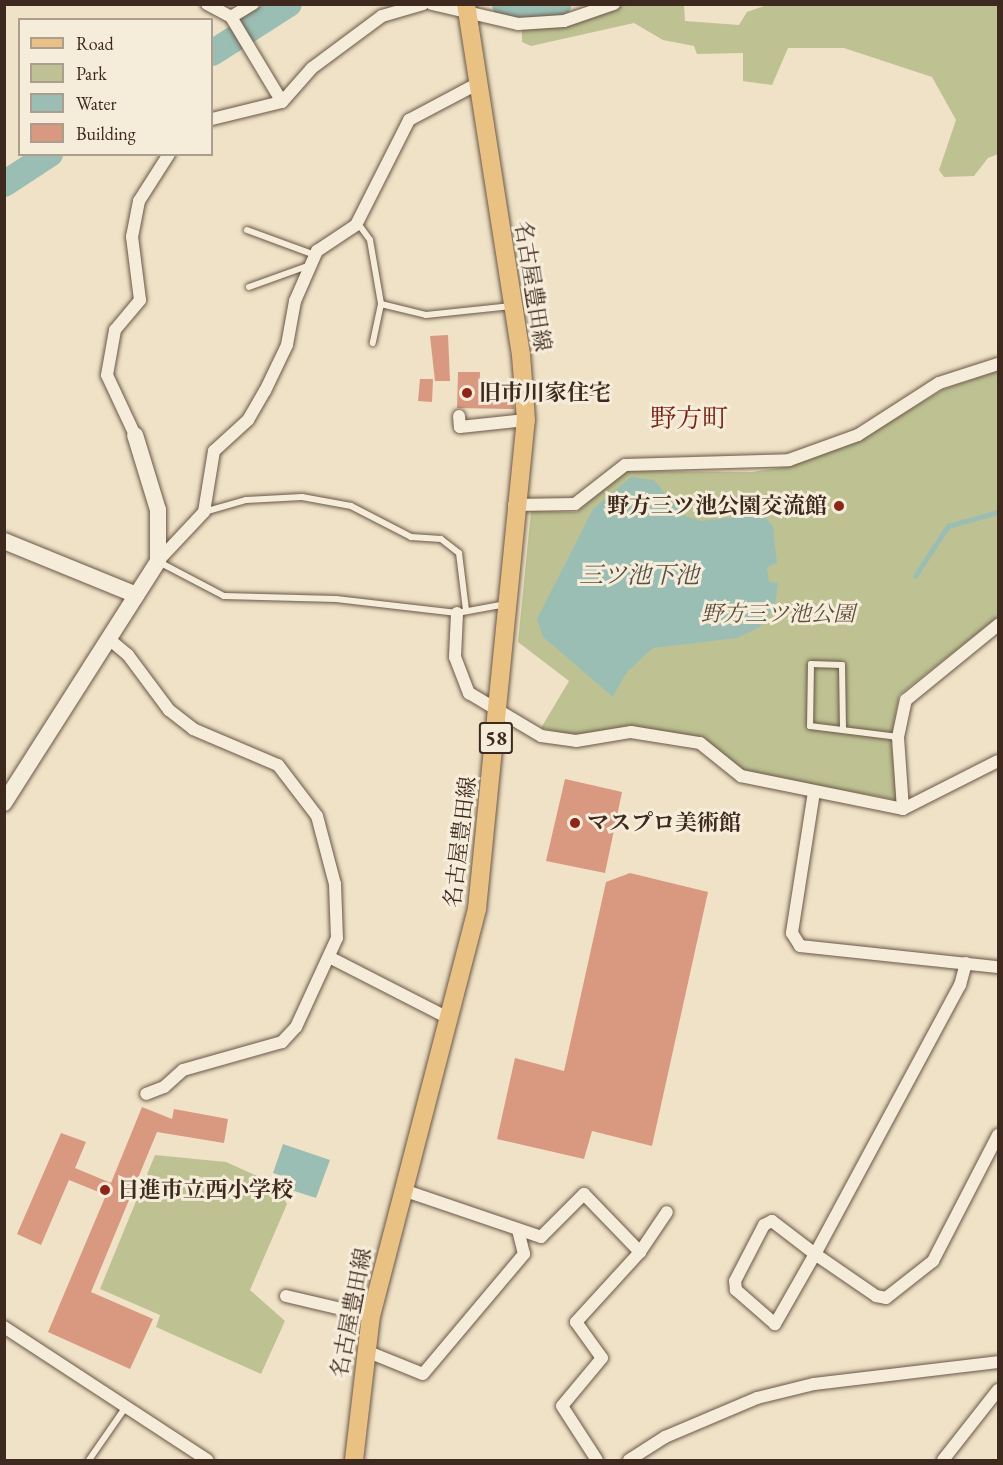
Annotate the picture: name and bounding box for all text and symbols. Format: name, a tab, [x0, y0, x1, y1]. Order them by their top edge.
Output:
legend	[18, 18, 213, 156]
text: Road	[76, 32, 114, 55]
text: Park	[76, 62, 107, 85]
text: Water	[76, 92, 117, 115]
text: Building	[76, 122, 136, 145]
street label: 名古屋豊田線	[510, 219, 556, 353]
place label: 旧市川家住宅	[479, 380, 611, 406]
marker: 旧市川家住宅	[460, 386, 474, 400]
district label: 野方町	[650, 403, 728, 435]
place label: 野方三ツ池公園交流館	[607, 493, 827, 519]
marker: 野方三ツ池公園交流館	[832, 499, 846, 513]
water label: 三ツ池下池	[579, 561, 699, 589]
park label: 野方三ツ池公園	[701, 601, 855, 627]
road number: 58	[478, 720, 514, 756]
street label: 名古屋豊田線	[439, 775, 481, 909]
place label: マスプロ美術館	[587, 810, 741, 836]
marker: マスプロ美術館	[568, 816, 582, 830]
place label: 日進市立西小学校	[117, 1177, 293, 1203]
marker: 日進市立西小学校	[98, 1183, 112, 1197]
street label: 名古屋豊田線	[325, 1246, 377, 1380]

